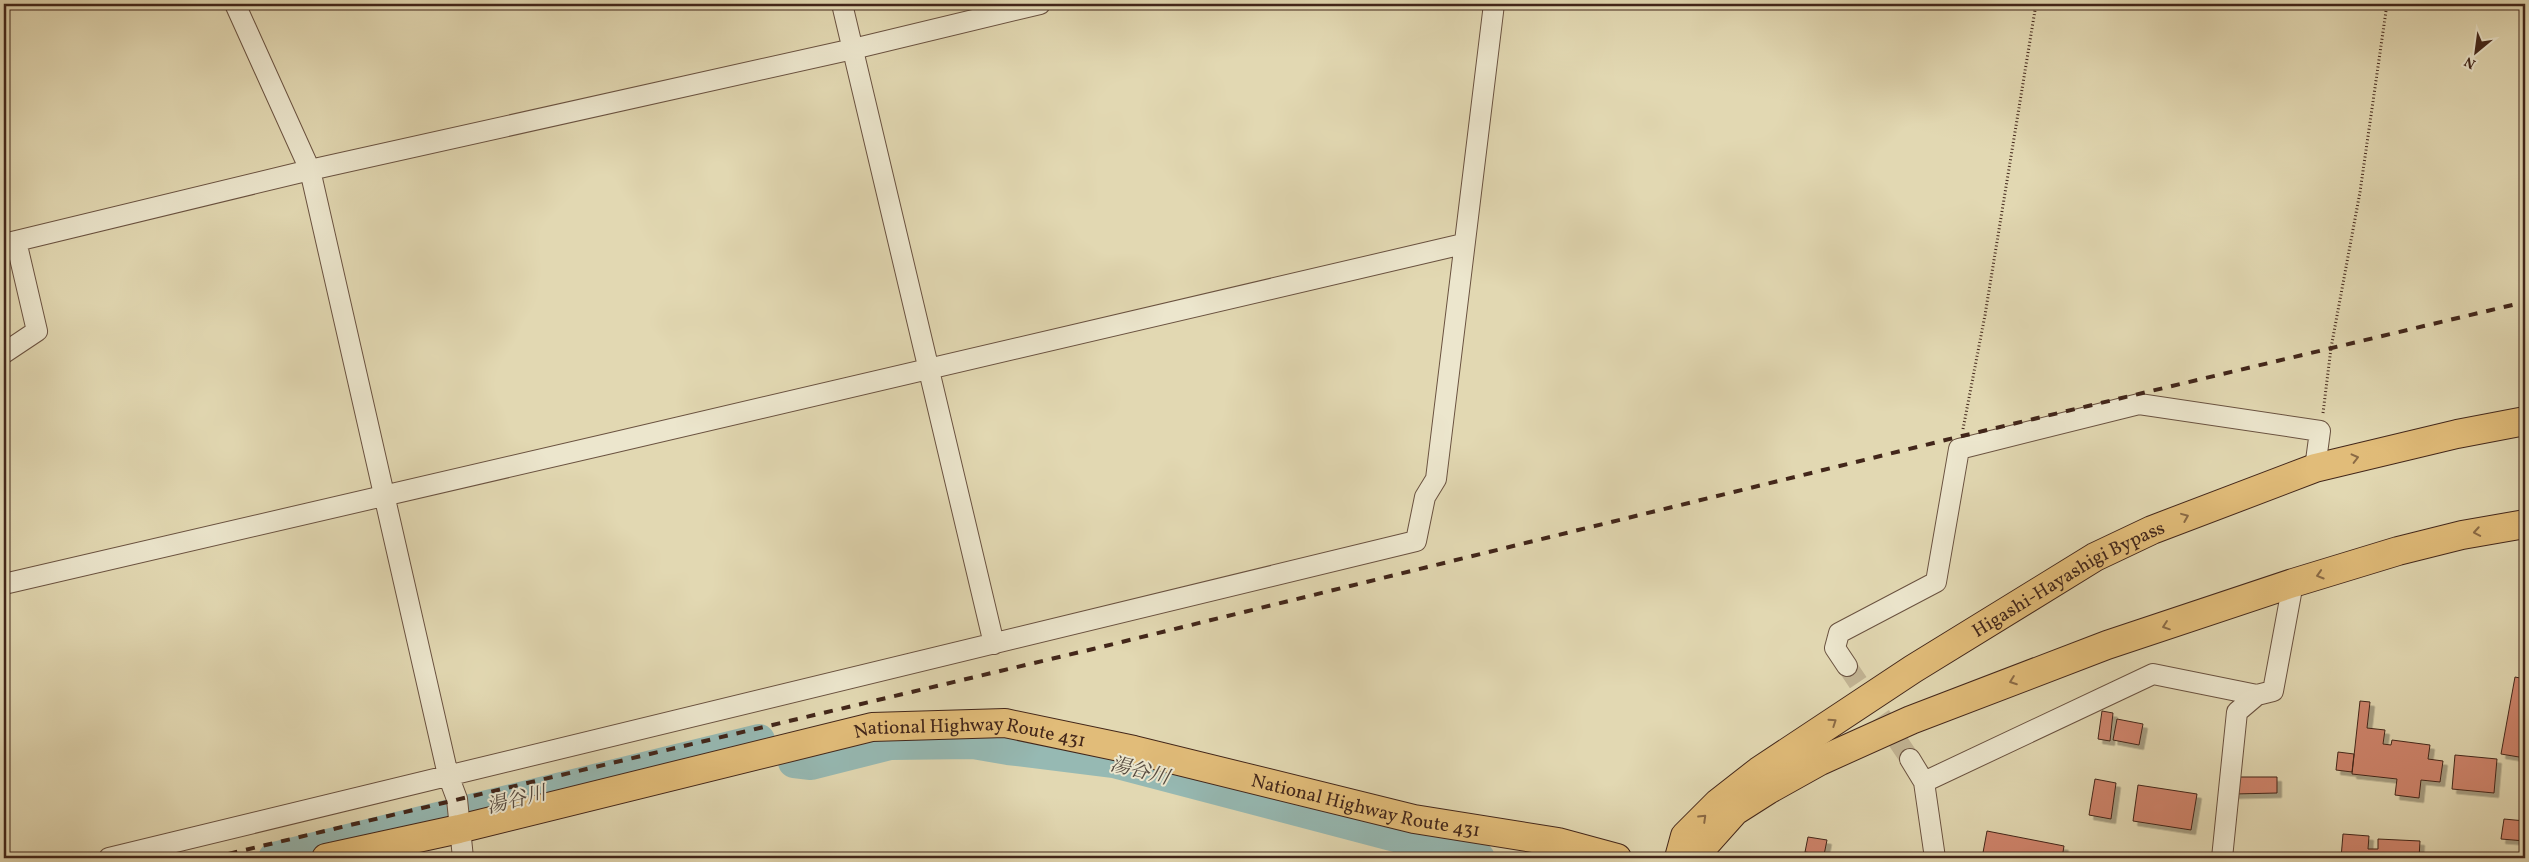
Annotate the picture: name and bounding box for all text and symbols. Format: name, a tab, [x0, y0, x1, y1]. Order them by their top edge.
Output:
north arrow	[2452, 28, 2502, 78]
text: N	[2461, 51, 2479, 73]
one-way arrow	[2350, 453, 2359, 464]
one-way arrow	[2180, 513, 2189, 523]
street label: Higashi-Hayashigi Bypass	[1968, 515, 2169, 645]
one-way arrow	[2473, 527, 2482, 537]
one-way arrow	[2317, 569, 2325, 579]
one-way arrow	[2162, 620, 2171, 630]
one-way arrow	[2009, 675, 2018, 685]
street label: National Highway Route 431	[851, 712, 1088, 755]
one-way arrow	[1828, 719, 1837, 728]
water label: 湯谷川	[1107, 751, 1174, 793]
street label: National Highway Route 431	[1248, 768, 1482, 844]
water label: 湯谷川	[484, 780, 551, 822]
one-way arrow	[1697, 815, 1706, 824]

